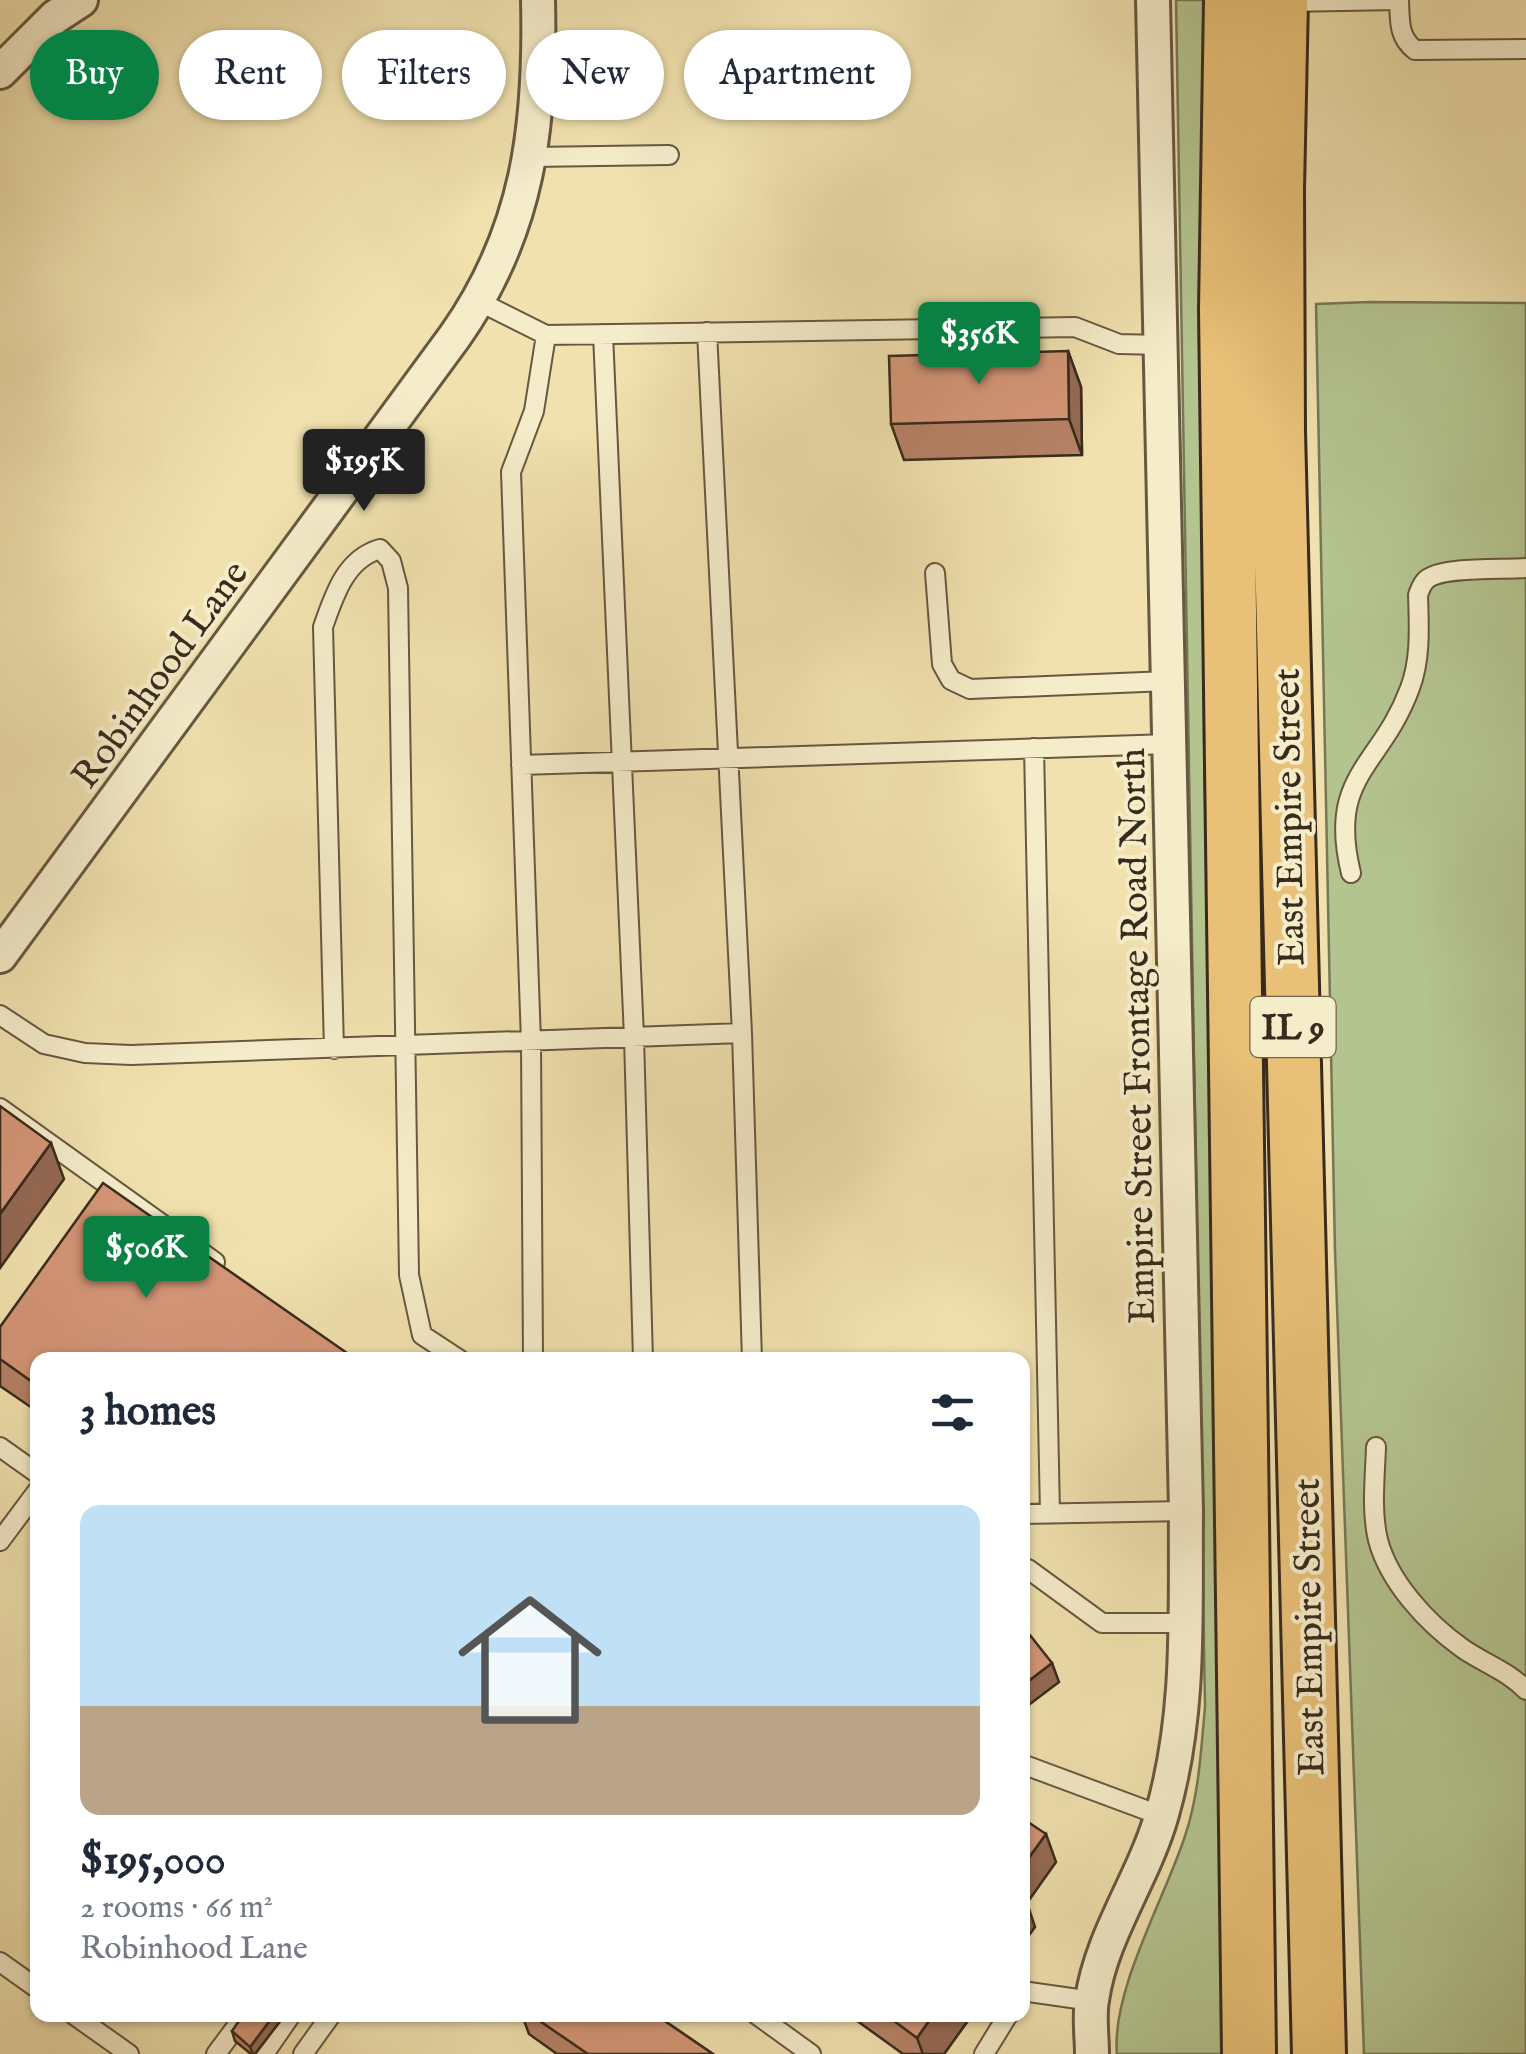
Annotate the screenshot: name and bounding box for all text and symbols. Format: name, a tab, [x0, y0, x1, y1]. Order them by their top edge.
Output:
chip: Buy	[30, 30, 159, 120]
chip: Rent	[179, 30, 322, 120]
chip: Filters	[342, 30, 506, 120]
chip: New	[526, 30, 664, 120]
chip: Apartment	[684, 30, 911, 120]
pin: $356K	[909, 302, 1049, 387]
text: $356K	[940, 314, 1018, 355]
pin: $195K	[294, 429, 434, 514]
text: $195K	[325, 441, 403, 482]
street label: Robinhood Lane	[63, 552, 260, 799]
street label: East Empire Street	[1264, 668, 1318, 966]
street label: Empire Street Frontage Road North	[1110, 747, 1168, 1324]
road number: IL 9	[1250, 997, 1336, 1057]
pin: $506K	[76, 1216, 216, 1301]
text: $506K	[105, 1228, 187, 1269]
icon: filters	[925, 1385, 980, 1440]
text: 3 homes	[80, 1386, 216, 1439]
street label: East Empire Street	[1284, 1478, 1338, 1776]
icon: home	[440, 1570, 620, 1750]
text: $195,000	[80, 1835, 226, 1888]
text: 2 rooms · 66 m²	[80, 1888, 273, 1929]
text: Robinhood Lane	[80, 1929, 308, 1970]

